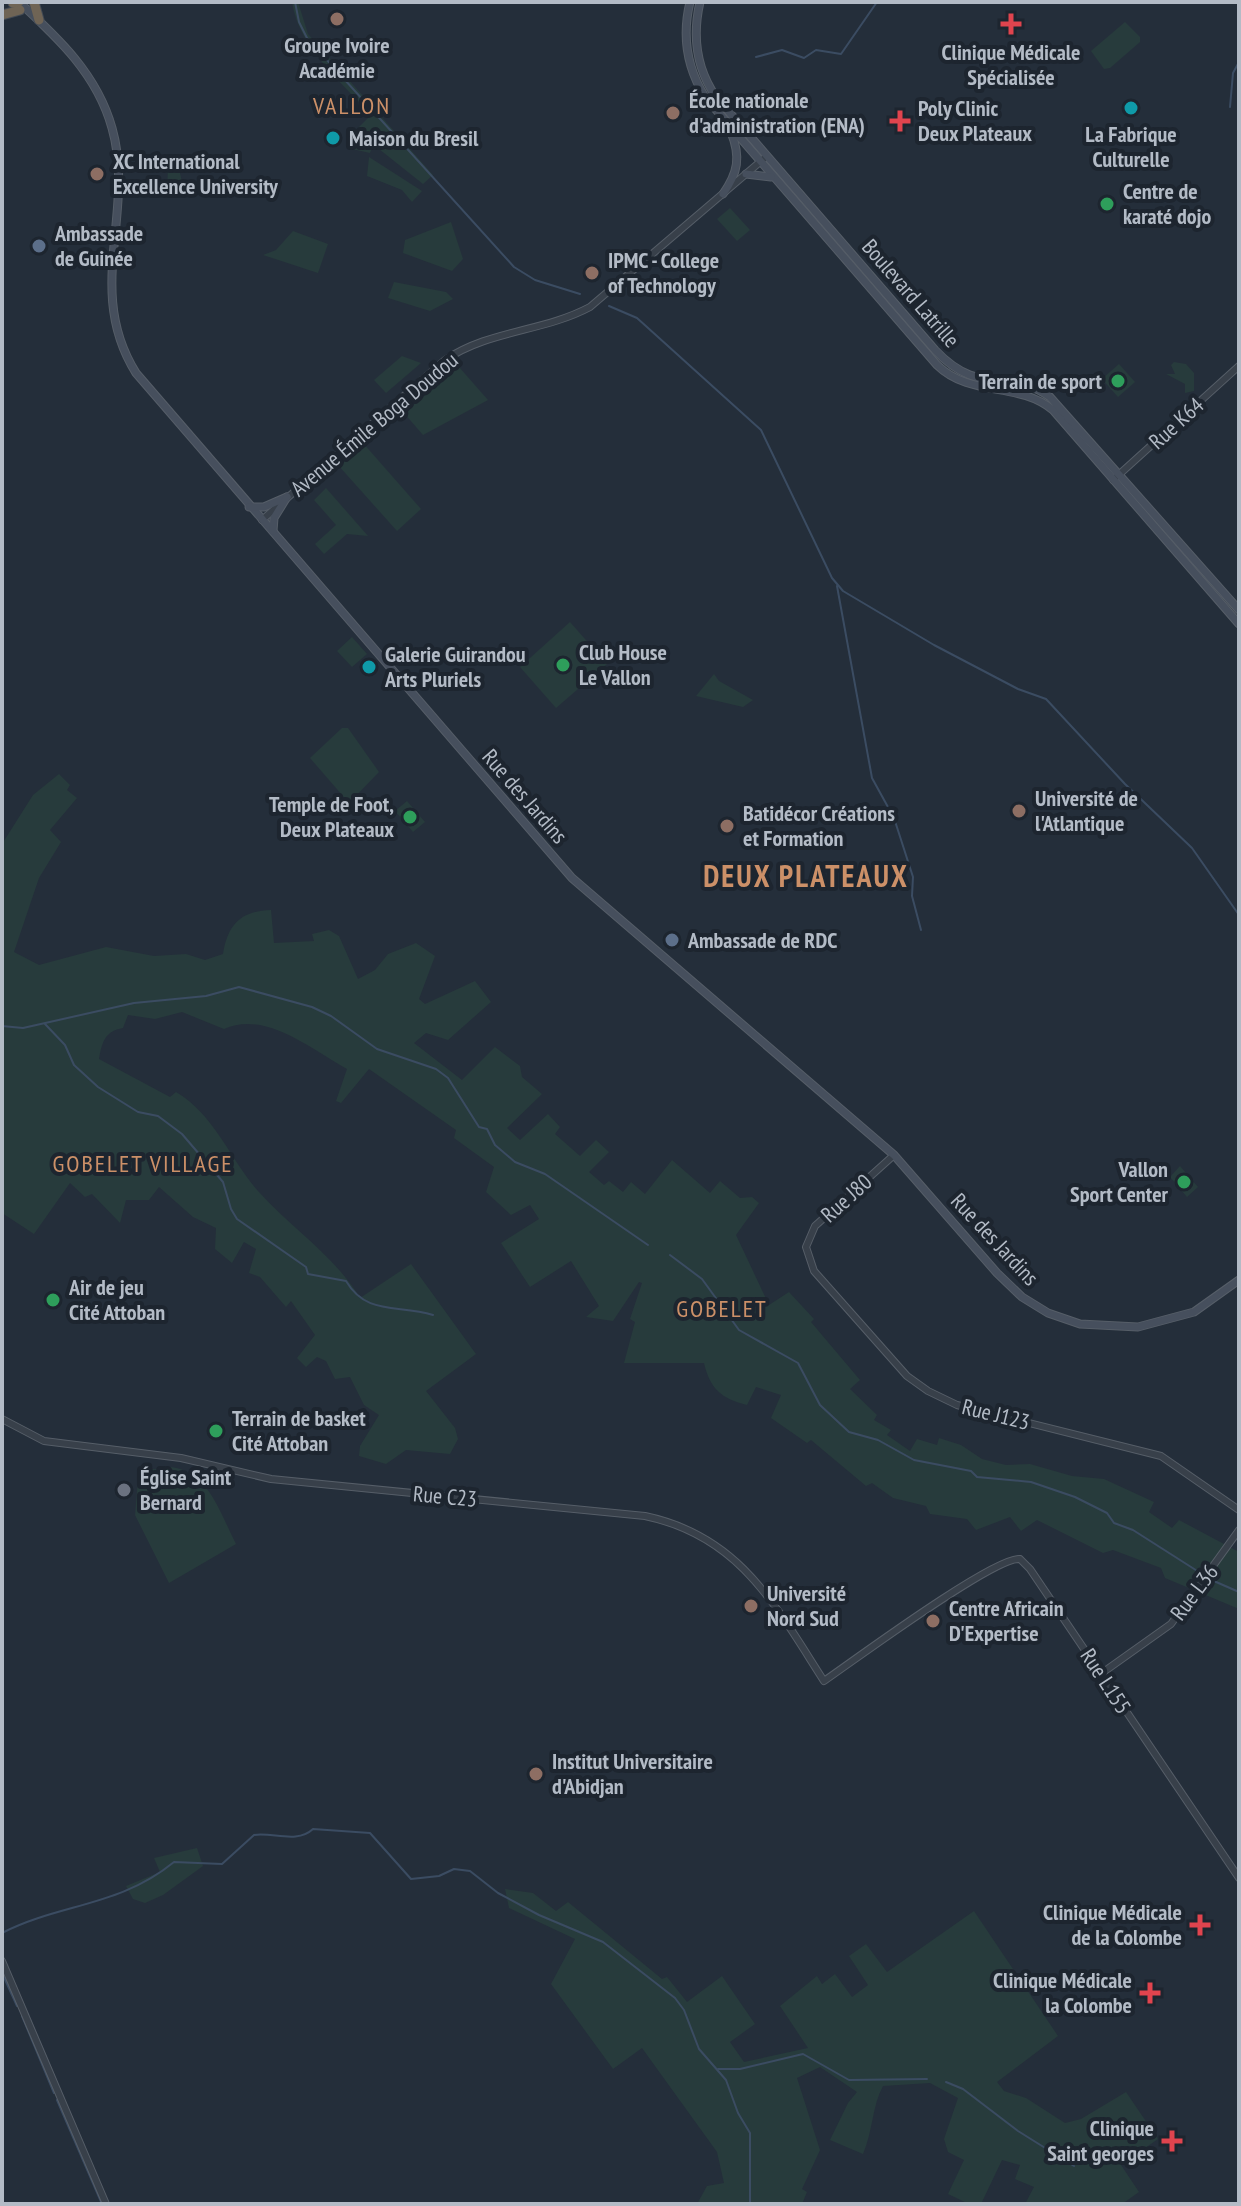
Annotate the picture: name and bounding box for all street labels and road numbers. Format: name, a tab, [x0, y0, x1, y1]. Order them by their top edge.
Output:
street label: Boulevard Latrille	[856, 233, 966, 353]
street label: Avenue Émile Boga Doudou	[285, 346, 463, 502]
street label: Rue K64	[1143, 391, 1209, 455]
street label: Rue des Jardins	[476, 743, 574, 849]
street label: Rue J80	[815, 1168, 877, 1228]
street label: Rue des Jardins	[945, 1187, 1045, 1291]
street label: Rue J123	[959, 1392, 1033, 1436]
street label: Rue C23	[412, 1479, 478, 1513]
street label: Rue L36	[1164, 1558, 1224, 1626]
street label: Rue L155	[1074, 1643, 1138, 1719]

